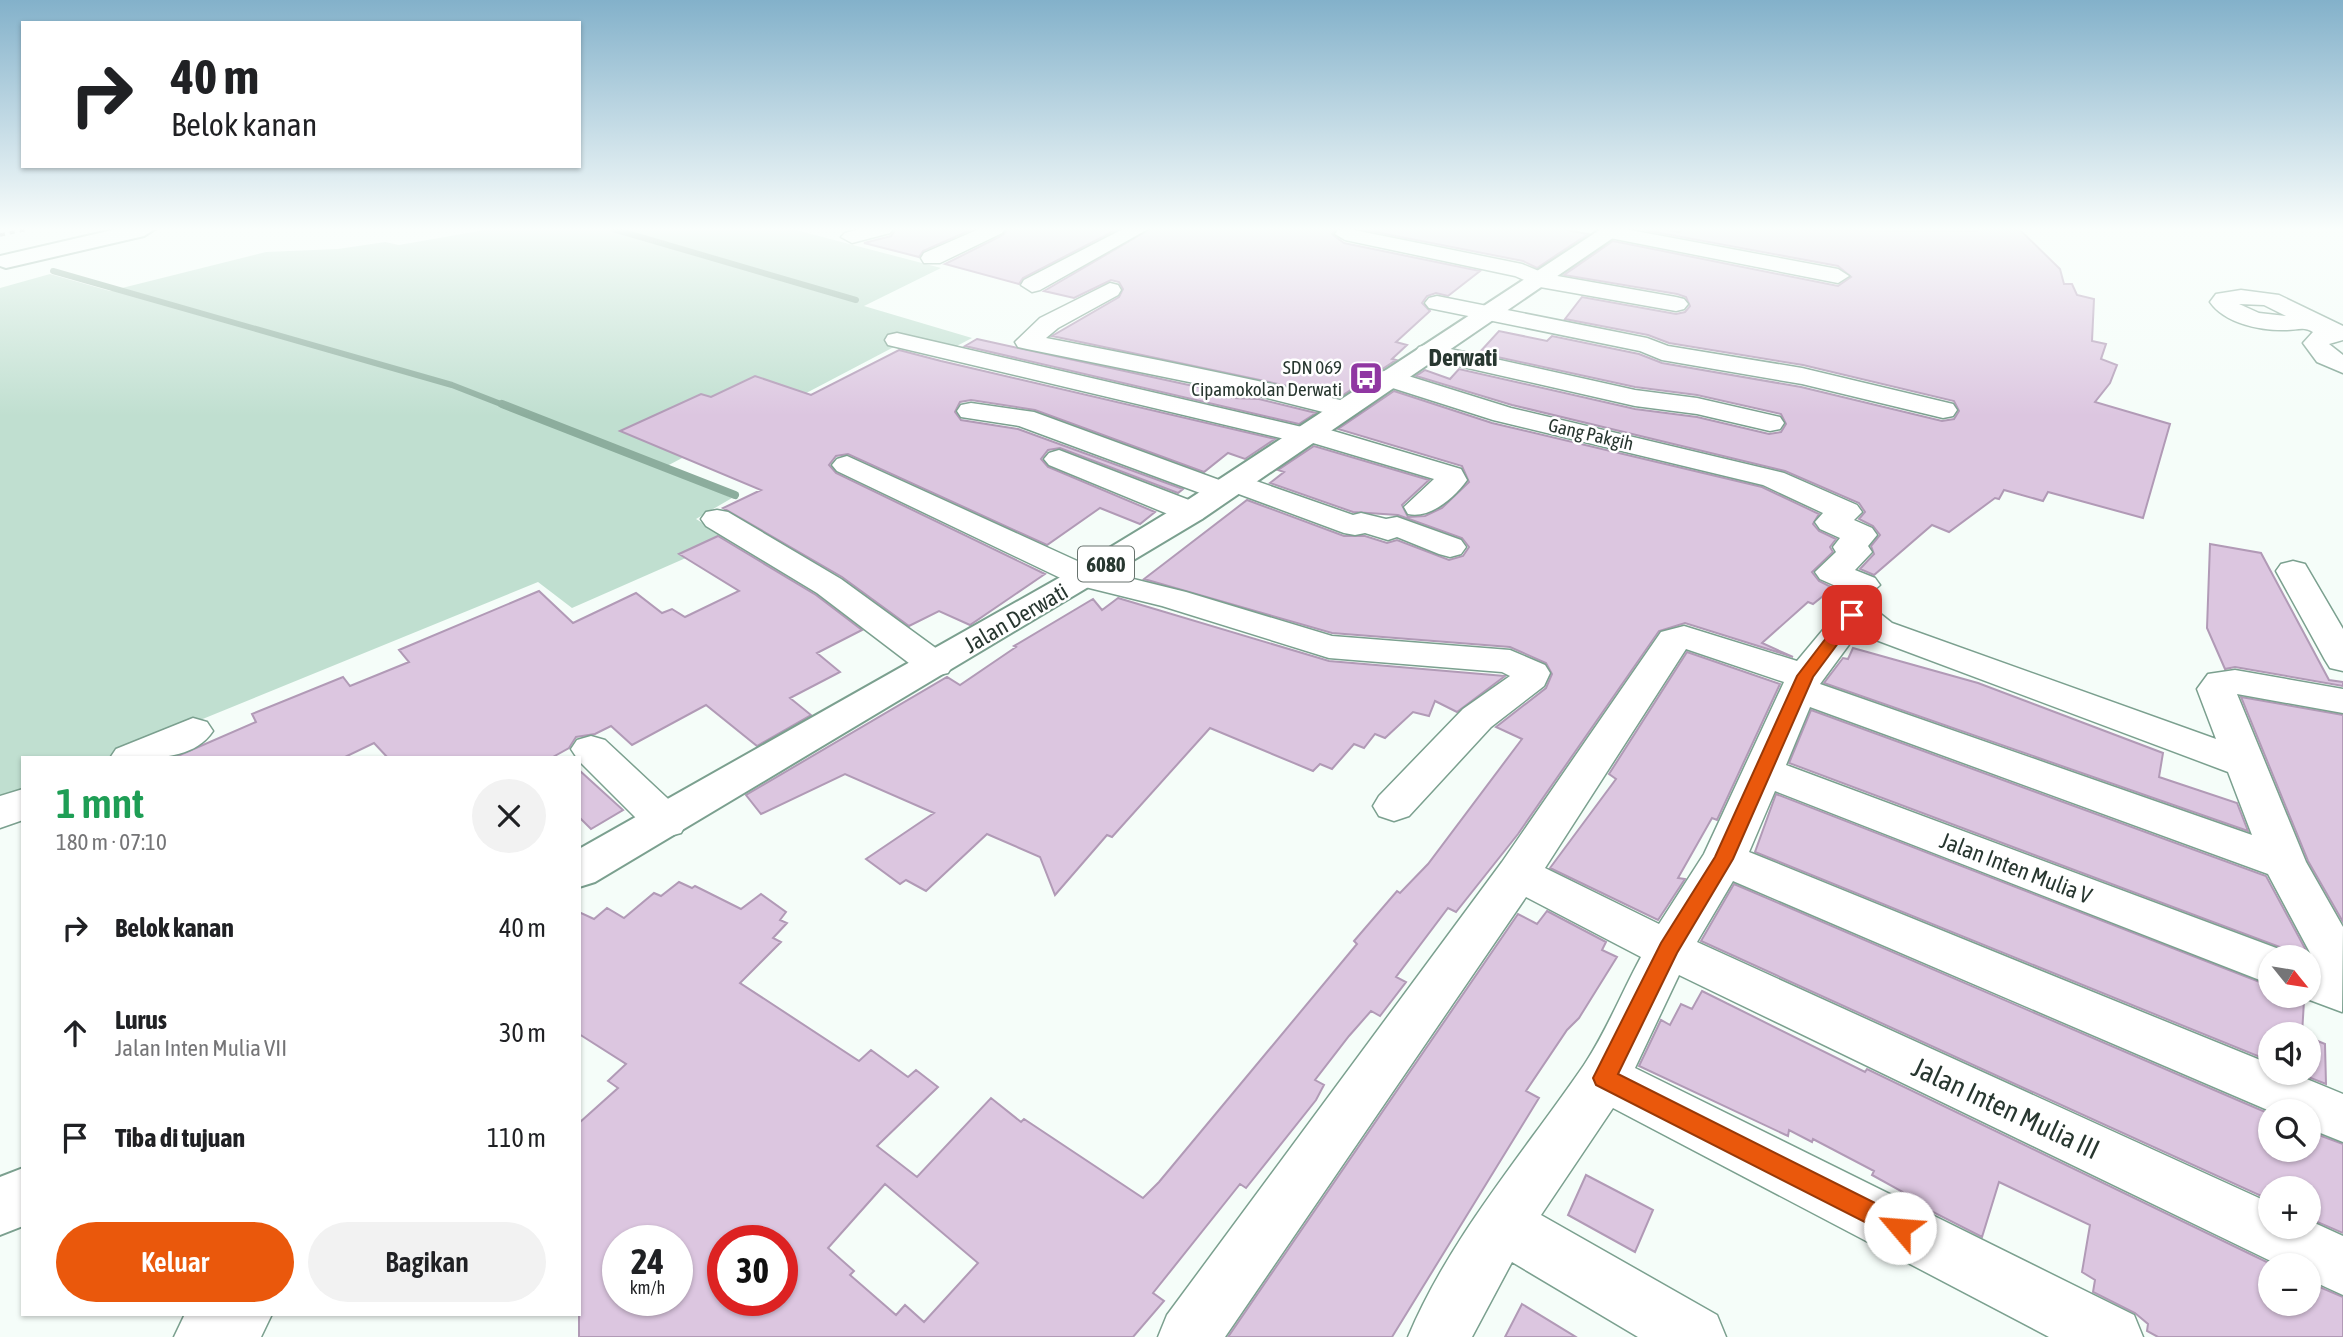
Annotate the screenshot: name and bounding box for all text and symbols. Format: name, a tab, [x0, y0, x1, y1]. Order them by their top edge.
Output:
text: 40 m	[171, 48, 259, 104]
icon: right	[56, 49, 147, 140]
text: Belok kanan	[171, 106, 317, 143]
district label: Derwati	[1428, 344, 1498, 371]
place label: SDN 069 Cipamokolan Derwati	[1191, 356, 1342, 400]
bus stop icon: SDN 069 Cipamokolan Derwati	[1347, 359, 1385, 397]
street label: Gang Pakgih	[1546, 414, 1636, 454]
road number: 6080	[1078, 546, 1134, 582]
street label: Jalan Derwati	[960, 578, 1072, 658]
pin	[1822, 585, 1882, 645]
icon: arrive	[1833, 596, 1871, 634]
text: 1 mnt	[56, 779, 144, 827]
button: close	[472, 779, 546, 853]
street label: Jalan Inten Mulia V	[1936, 827, 2096, 909]
text: 180 m · 07:10	[56, 829, 167, 855]
icon: right	[56, 909, 94, 947]
text: Belok kanan	[115, 913, 234, 943]
text: 40 m	[499, 913, 546, 943]
north arrow	[2258, 945, 2320, 1008]
map controls	[2258, 945, 2321, 1316]
text: Lurus	[115, 1005, 167, 1035]
icon: ahead	[56, 1014, 94, 1052]
text: 30 m	[499, 1018, 546, 1048]
button: sound	[2258, 1022, 2321, 1085]
text: Jalan Inten Mulia VII	[115, 1035, 287, 1061]
street label: Jalan Inten Mulia III	[1907, 1051, 2105, 1165]
button: search	[2258, 1099, 2321, 1162]
icon: arrive	[56, 1119, 94, 1157]
text: Tiba di tujuan	[115, 1123, 245, 1153]
text: 110 m	[487, 1123, 546, 1153]
button: +	[2258, 1176, 2321, 1239]
position arrow	[1863, 1191, 1937, 1265]
button: Keluar	[56, 1222, 294, 1302]
button: Bagikan	[308, 1222, 546, 1302]
speed limit sign: 30	[707, 1225, 798, 1316]
text: 24	[631, 1241, 664, 1281]
button: −	[2258, 1253, 2321, 1316]
text: km/h	[630, 1277, 665, 1298]

